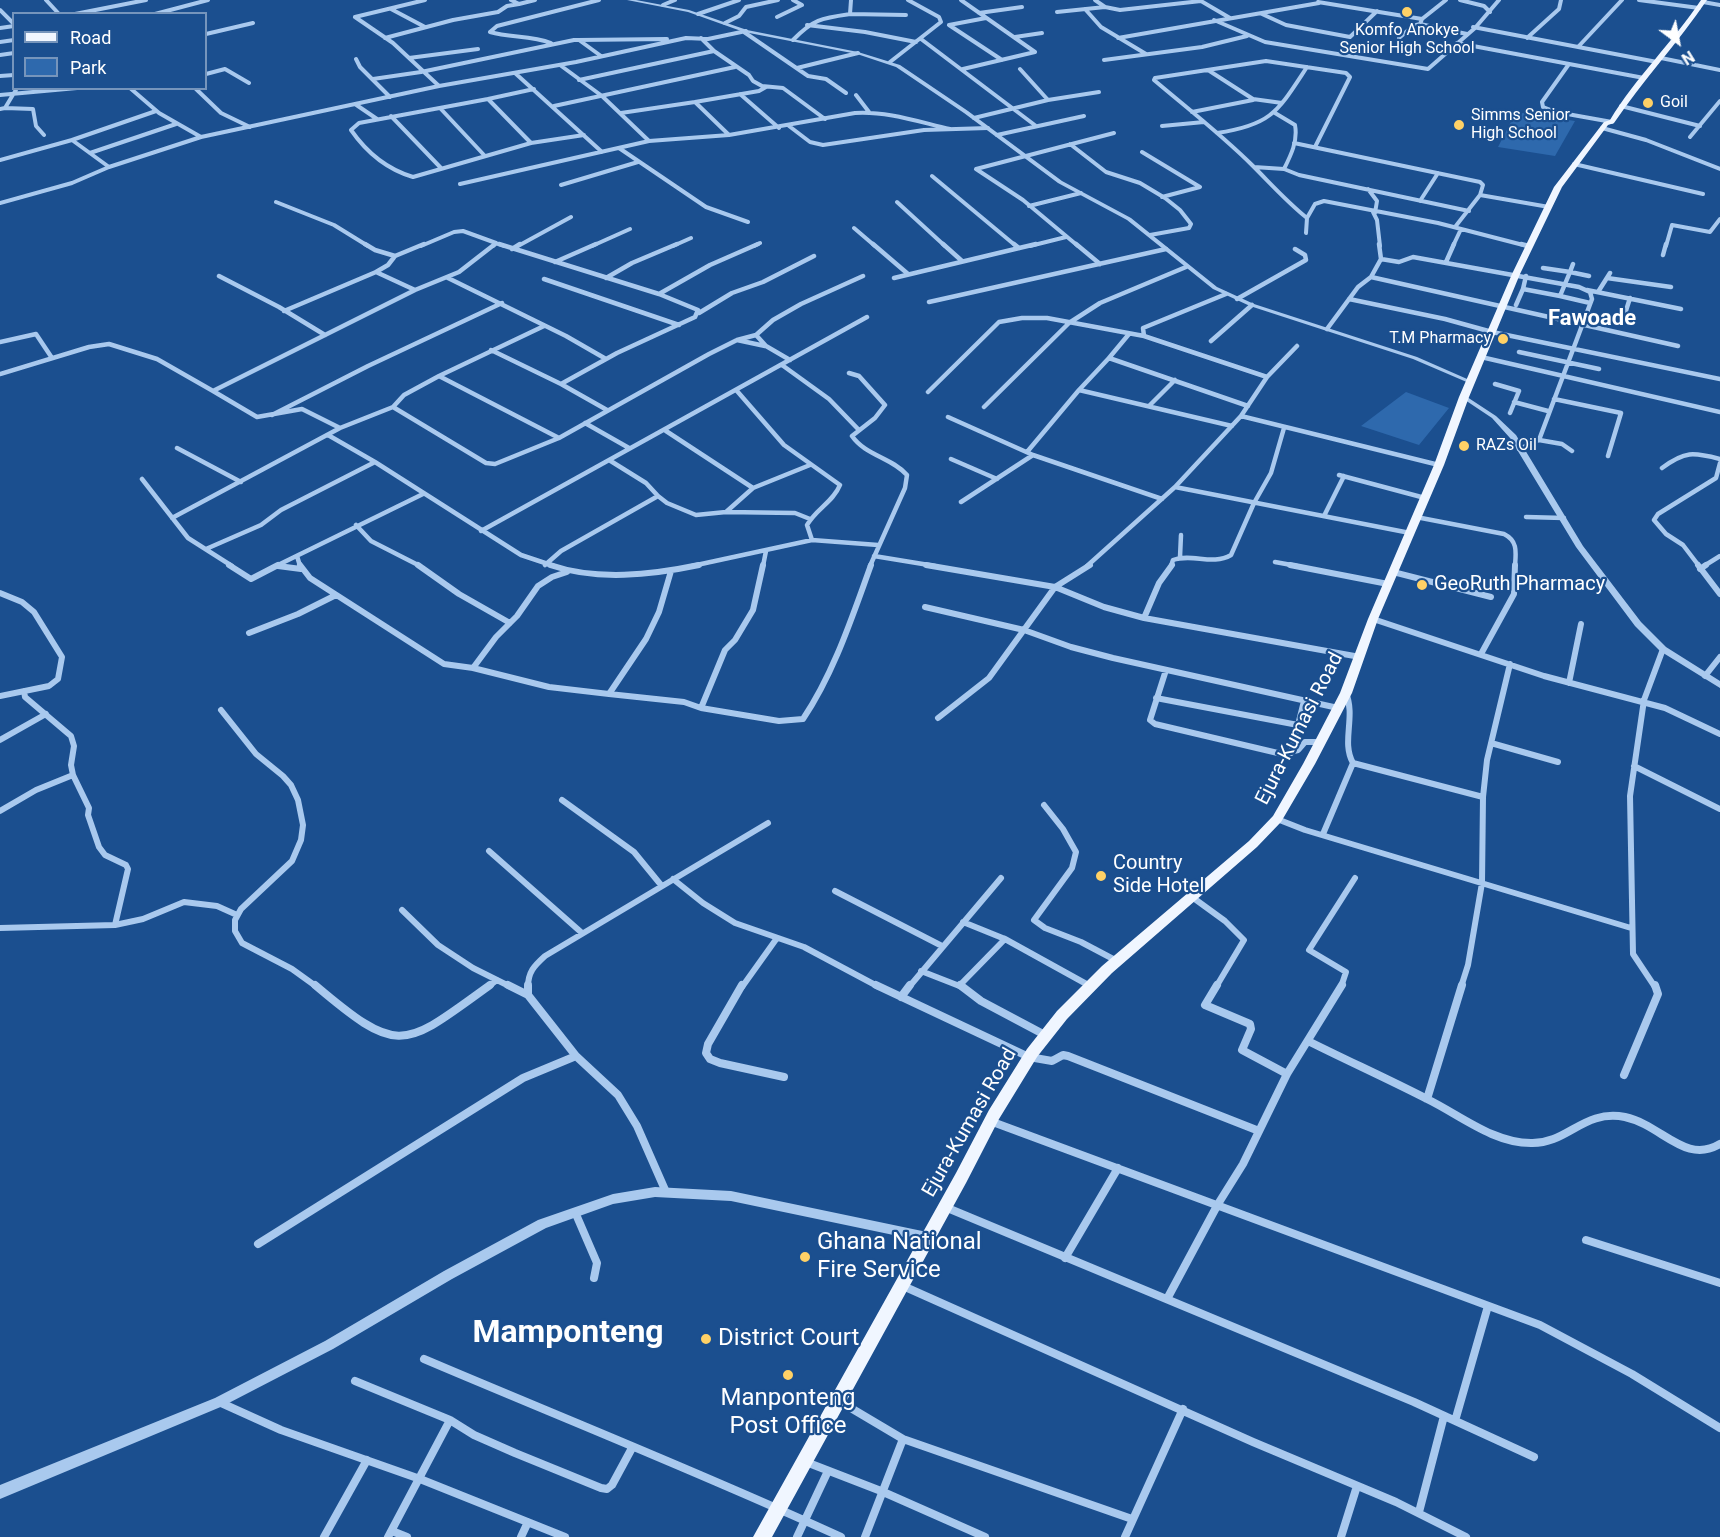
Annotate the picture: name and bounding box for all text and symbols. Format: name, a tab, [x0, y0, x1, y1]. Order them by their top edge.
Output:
marker: Komfo Anokye Senior High School	[1400, 5, 1414, 19]
legend	[12, 12, 207, 90]
north arrow	[1648, 12, 1708, 72]
place label: Komfo Anokye Senior High School	[1339, 21, 1475, 59]
text: Road	[70, 27, 111, 48]
text: N	[1678, 47, 1698, 69]
text: Park	[70, 57, 106, 78]
place label: Goil	[1660, 93, 1688, 113]
marker: Goil	[1641, 96, 1655, 110]
place label: Simms Senior High School	[1471, 106, 1570, 144]
marker: Simms Senior High School	[1452, 118, 1466, 132]
district label: Fawoade	[1548, 306, 1636, 332]
place label: T.M Pharmacy	[1389, 329, 1491, 349]
marker: T.M Pharmacy	[1496, 332, 1510, 346]
place label: RAZs Oil	[1476, 436, 1537, 456]
marker: RAZs Oil	[1457, 439, 1471, 453]
place label: GeoRuth Pharmacy	[1434, 573, 1605, 597]
marker: GeoRuth Pharmacy	[1415, 578, 1429, 592]
street label: Ejura-Kumasi Road	[1251, 649, 1349, 809]
place label: Country Side Hotel	[1113, 852, 1204, 899]
marker: Country Side Hotel	[1094, 869, 1108, 883]
street label: Ejura-Kumasi Road	[918, 1044, 1022, 1202]
place label: Ghana National Fire Service	[817, 1229, 982, 1285]
marker: Ghana National Fire Service	[798, 1250, 812, 1264]
district label: Mamponteng	[472, 1315, 664, 1353]
place label: District Court	[718, 1325, 859, 1353]
marker: District Court	[699, 1332, 713, 1346]
marker: Manponteng Post Office	[781, 1368, 795, 1382]
place label: Manponteng Post Office	[721, 1385, 855, 1441]

